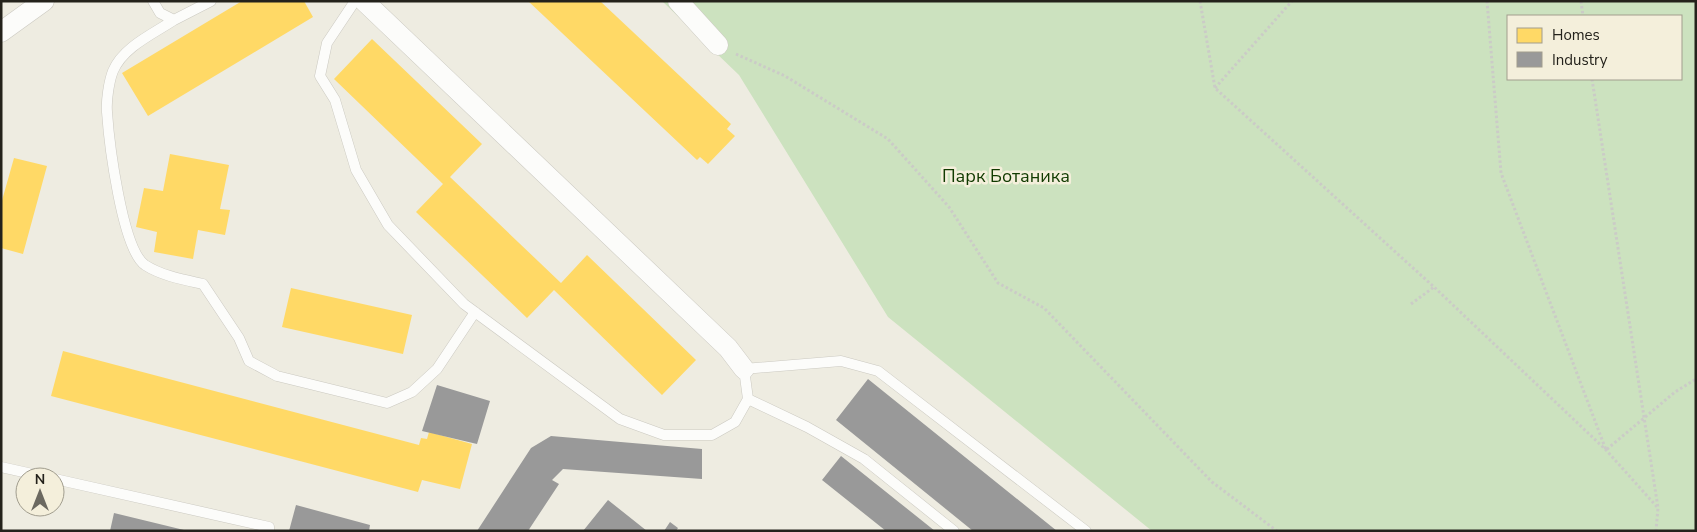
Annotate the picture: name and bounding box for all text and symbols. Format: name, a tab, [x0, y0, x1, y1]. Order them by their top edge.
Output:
legend	[1507, 15, 1682, 80]
text: Homes	[1552, 25, 1600, 45]
text: Industry	[1552, 50, 1608, 70]
park label: Парк Ботаника	[942, 164, 1070, 188]
north arrow	[15, 467, 65, 517]
text: N	[35, 470, 45, 489]

